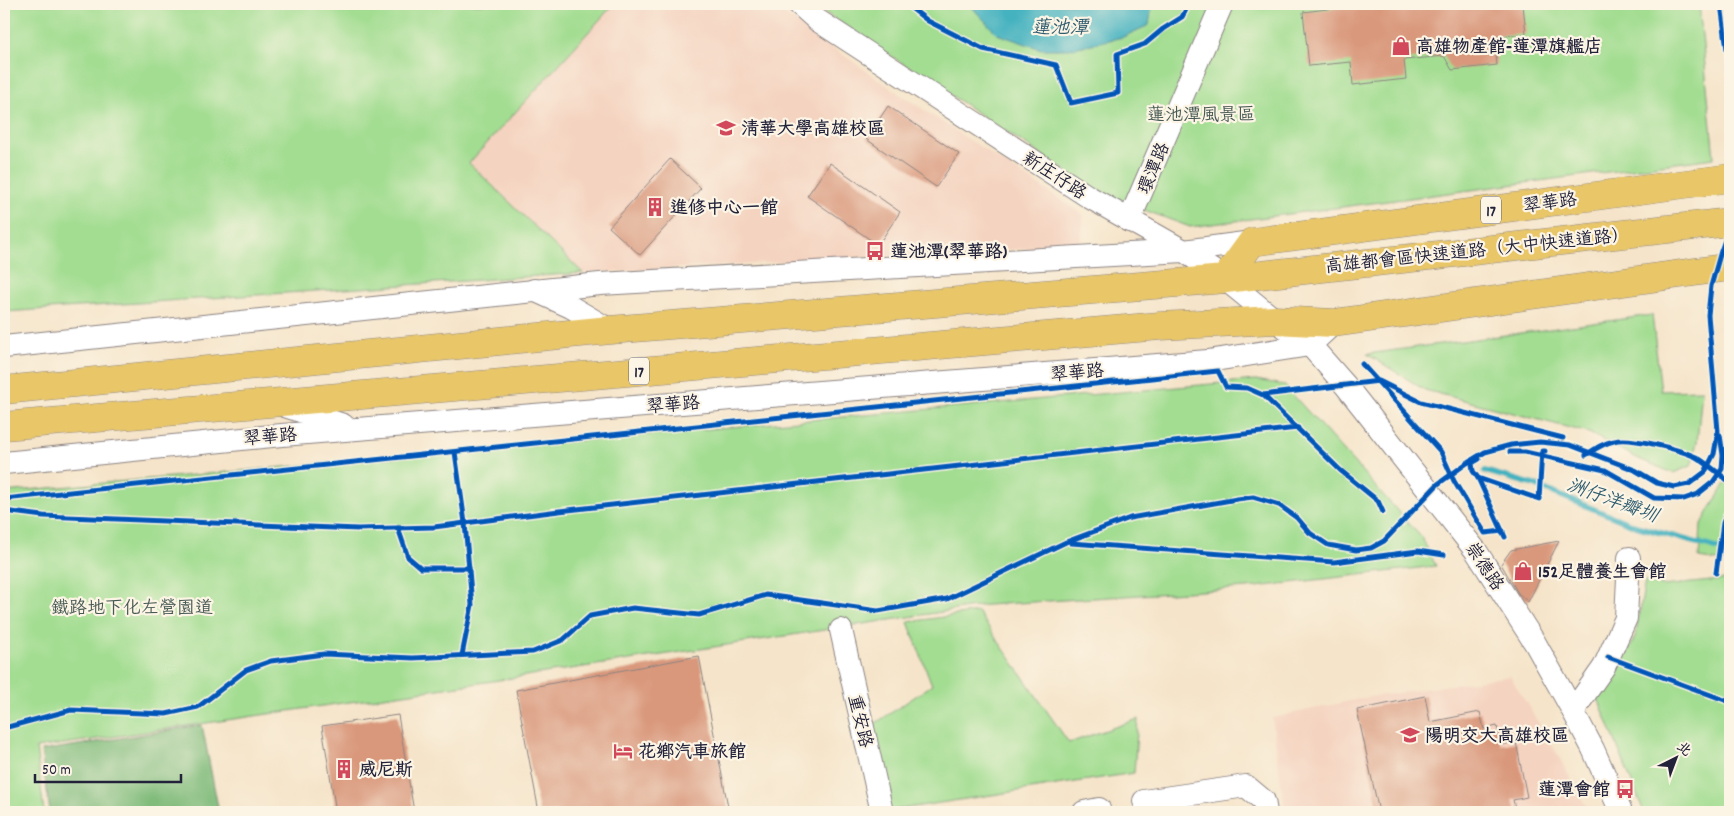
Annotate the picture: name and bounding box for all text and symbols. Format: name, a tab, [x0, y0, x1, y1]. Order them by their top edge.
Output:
water label: 蓮池潭	[1031, 16, 1090, 43]
shop icon: 高雄物產館-蓮潭旗艦店	[1390, 35, 1412, 57]
place label: 高雄物產館-蓮潭旗艦店	[1416, 36, 1602, 61]
park label: 蓮池潭風景區	[1147, 104, 1255, 129]
school or university icon: 清華大學高雄校區	[715, 117, 737, 139]
place label: 清華大學高雄校區	[741, 118, 885, 143]
street label: 環潭路	[1133, 139, 1177, 199]
street label: 新庄仔路	[1017, 147, 1091, 207]
street label: 翠華路	[1522, 188, 1579, 221]
building icon: 進修中心一館	[644, 196, 666, 218]
road number: 17	[1481, 196, 1501, 224]
place label: 進修中心一館	[670, 197, 778, 222]
street label: 高雄都會區快速道路（大中快速道路）	[1324, 224, 1631, 281]
bus stop icon: 蓮池潭(翠華路)	[864, 240, 886, 262]
place label: 蓮池潭(翠華路)	[890, 241, 1007, 266]
road number: 17	[629, 358, 649, 384]
street label: 翠華路	[1049, 360, 1105, 389]
street label: 翠華路	[645, 392, 701, 421]
street label: 翠華路	[242, 424, 298, 453]
water label: 洲仔洋瓣圳	[1563, 473, 1663, 532]
street label: 崇德路	[1457, 538, 1508, 597]
shop icon: 152足體養生會館	[1512, 560, 1534, 582]
place label: 152足體養生會館	[1538, 561, 1666, 586]
park label: 鐵路地下化左營園道	[51, 597, 213, 622]
street label: 重安路	[840, 692, 877, 751]
school or university icon: 陽明交大高雄校區	[1399, 724, 1421, 746]
place label: 陽明交大高雄校區	[1425, 725, 1569, 750]
north arrow	[1652, 734, 1702, 784]
text: 北	[1671, 738, 1695, 762]
hotel icon: 花鄉汽車旅館	[612, 740, 634, 762]
place label: 花鄉汽車旅館	[638, 741, 746, 766]
scale bar	[35, 751, 181, 783]
building icon: 威尼斯	[333, 758, 355, 780]
place label: 威尼斯	[359, 759, 413, 784]
text: 50 m	[42, 760, 71, 782]
bus stop icon: 蓮潭會館	[1614, 778, 1636, 800]
place label: 蓮潭會館	[1538, 779, 1610, 804]

